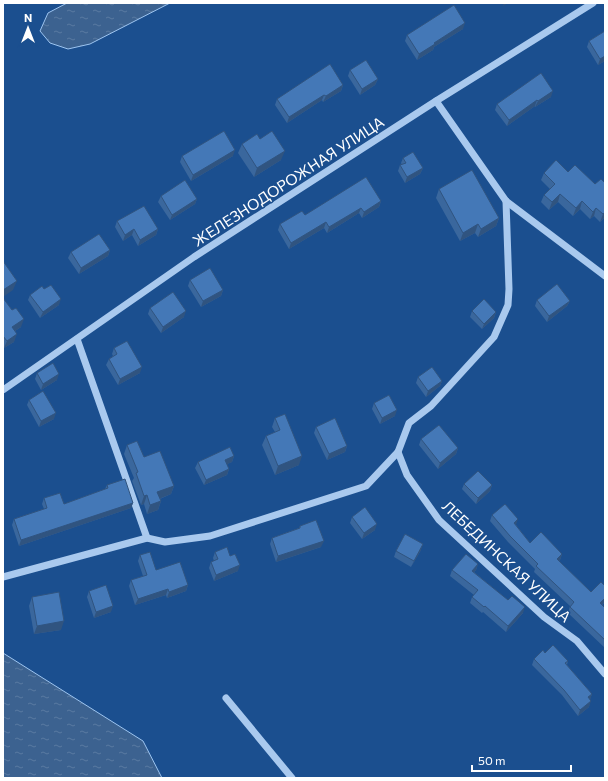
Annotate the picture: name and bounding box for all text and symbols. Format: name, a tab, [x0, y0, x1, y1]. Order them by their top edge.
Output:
north arrow	[8, 8, 48, 48]
text: N	[24, 11, 32, 24]
street label: ЖЕЛЕЗНОДОРОЖНАЯ УЛИЦА	[189, 112, 387, 250]
street label: ЛЕБЕДИНСКАЯ УЛИЦА	[439, 497, 575, 625]
scale bar	[472, 747, 571, 773]
text: 50 m	[478, 753, 506, 767]

